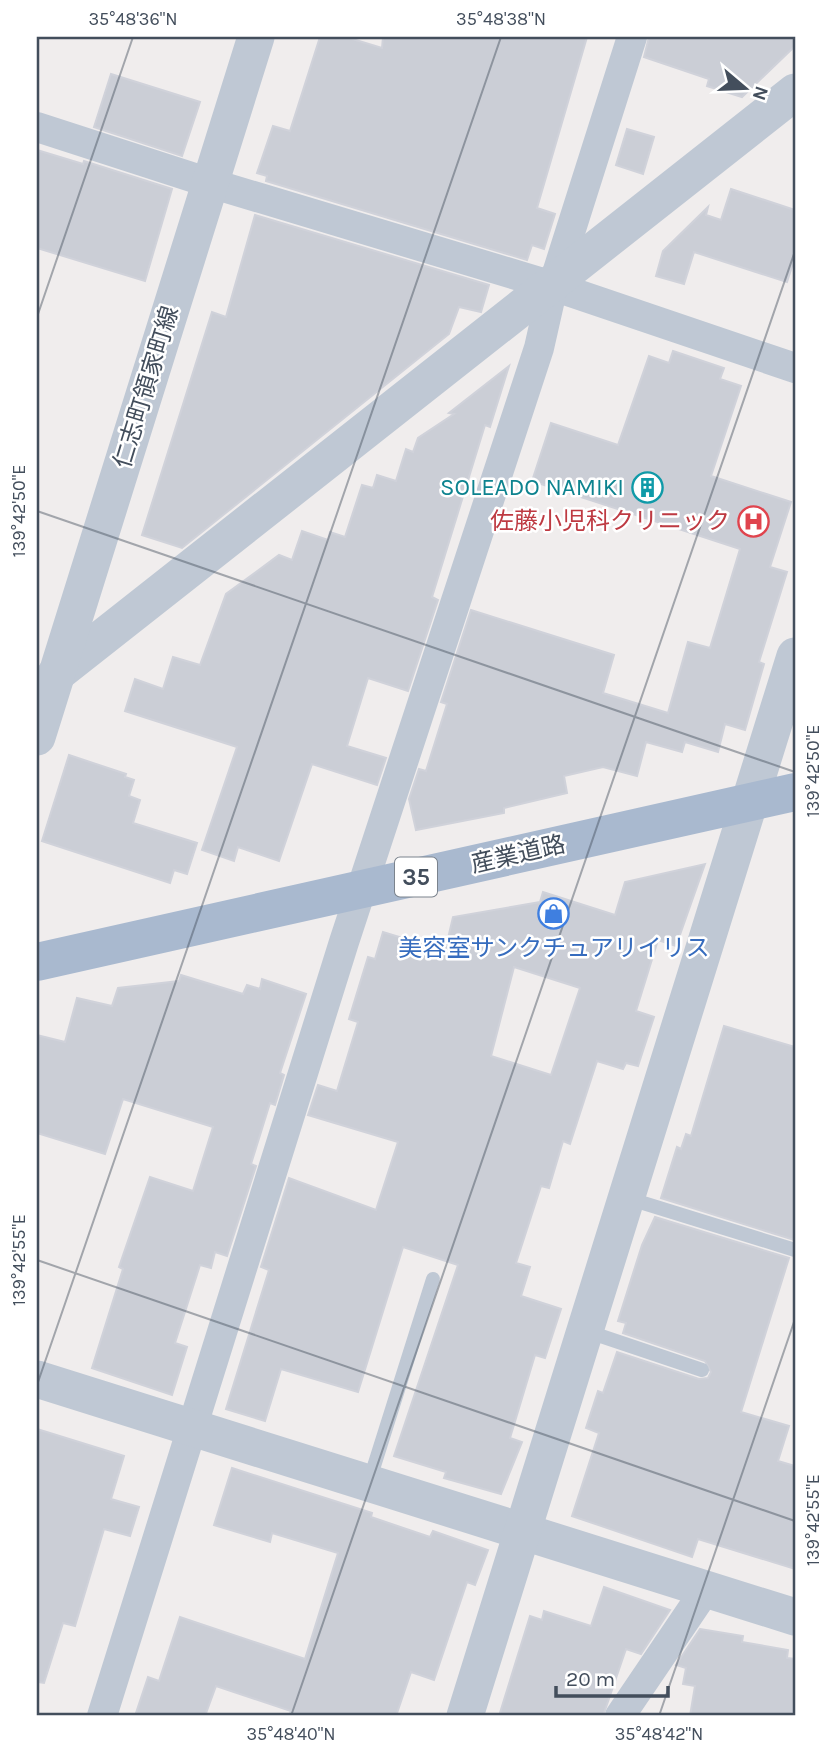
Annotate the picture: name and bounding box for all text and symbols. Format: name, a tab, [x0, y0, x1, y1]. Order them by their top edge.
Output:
text: 35°48'36"N	[88, 8, 178, 30]
text: 35°48'38"N	[456, 8, 546, 30]
north arrow	[710, 52, 780, 122]
text: N	[748, 83, 773, 103]
street label: 仁志町領家町線	[108, 303, 184, 471]
text: 139°42'50"E	[8, 465, 30, 557]
building icon: SOLEADO NAMIKI	[630, 470, 664, 504]
place label: SOLEADO NAMIKI	[440, 473, 624, 501]
hospital icon: 佐藤小児科クリニック	[736, 504, 770, 538]
place label: 佐藤小児科クリニック	[490, 507, 730, 535]
text: 139°42'50"E	[802, 725, 824, 817]
street label: 産業道路	[468, 830, 568, 878]
road number: 35	[395, 858, 437, 897]
shop icon: 美容室サンクチュアリイリス	[537, 897, 571, 931]
place label: 美容室サンクチュアリイリス	[398, 934, 710, 962]
text: 139°42'55"E	[8, 1214, 30, 1306]
text: 139°42'55"E	[802, 1474, 824, 1566]
scale bar	[556, 1655, 668, 1699]
text: 20 m	[566, 1667, 615, 1691]
text: 35°48'40"N	[246, 1723, 336, 1745]
text: 35°48'42"N	[615, 1723, 703, 1745]

